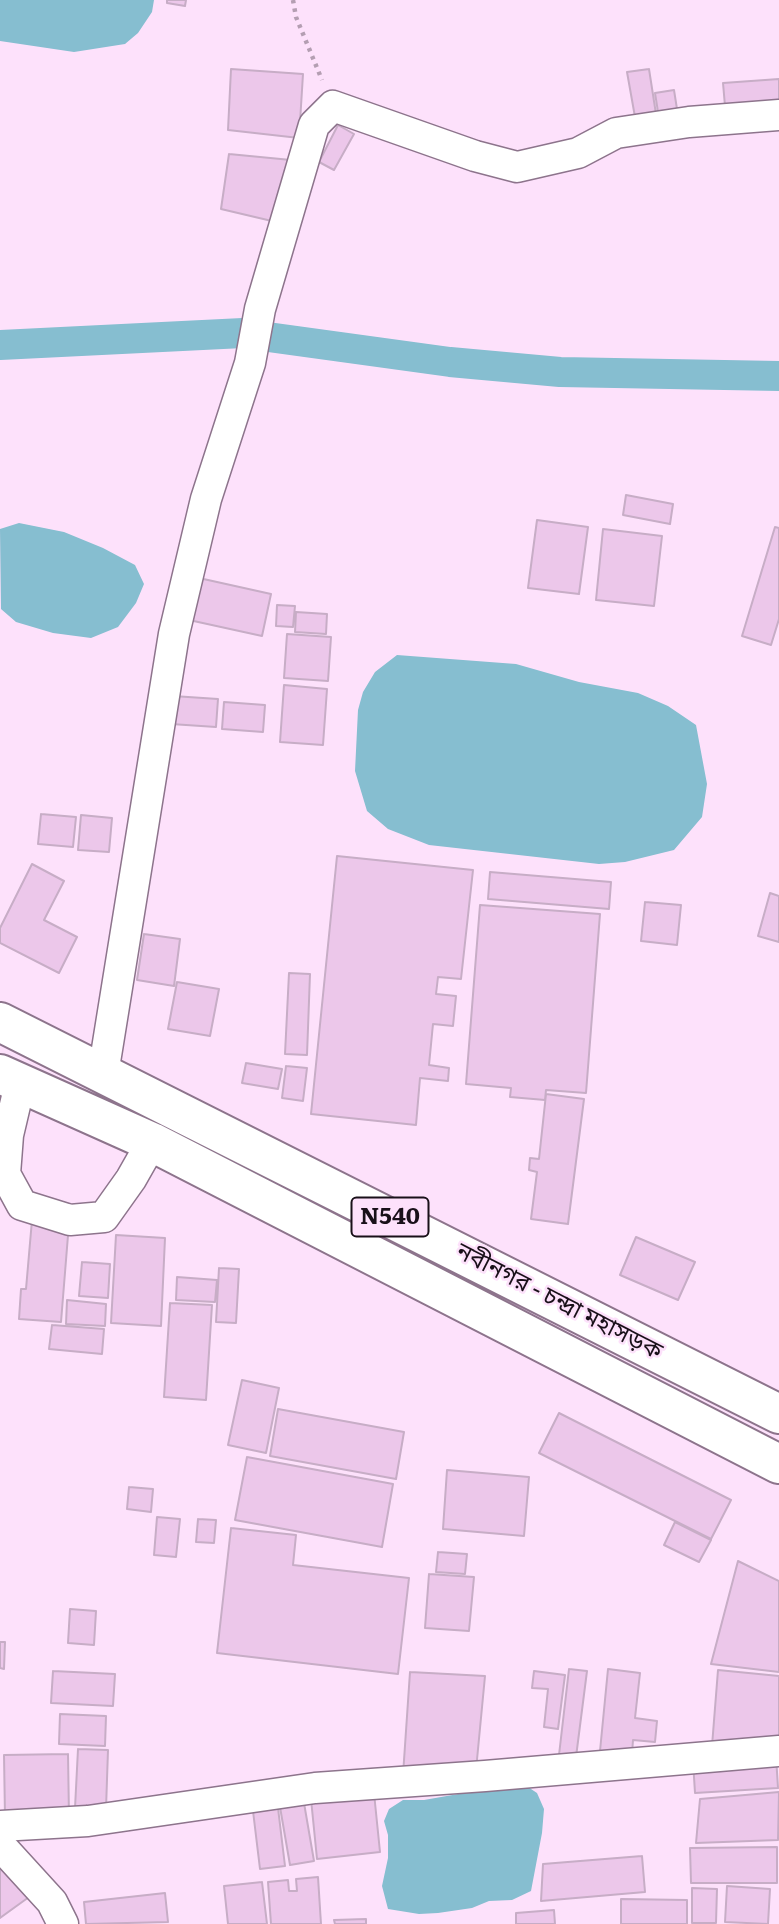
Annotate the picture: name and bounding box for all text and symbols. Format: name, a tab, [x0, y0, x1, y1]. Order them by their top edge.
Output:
road number: N540	[352, 1198, 428, 1236]
street label: নবীনগর - চন্দ্রা মহাসড়ক	[451, 1237, 667, 1367]

